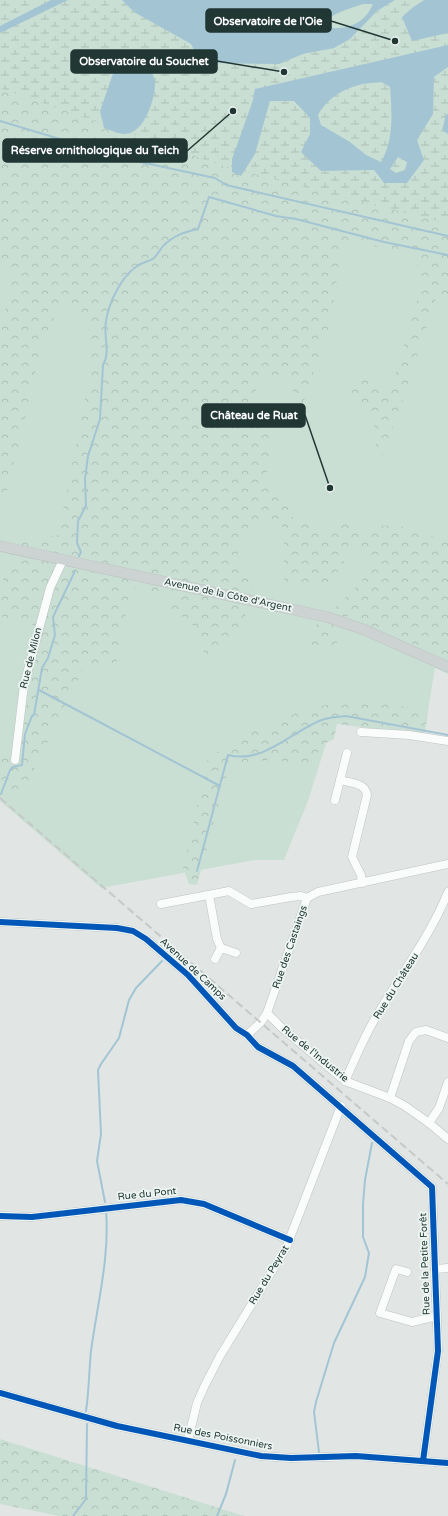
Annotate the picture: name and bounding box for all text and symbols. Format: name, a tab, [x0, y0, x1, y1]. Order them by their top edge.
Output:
callout: Observatoire de l'Oie	[206, 9, 331, 32]
text: Observatoire de l'Oie	[214, 15, 323, 28]
callout: Observatoire du Souchet	[71, 50, 217, 73]
text: Observatoire du Souchet	[79, 55, 210, 68]
callout: Réserve ornithologique du Teich	[3, 139, 187, 162]
text: Réserve ornithologique du Teich	[11, 144, 179, 158]
callout: Château de Ruat	[202, 404, 305, 427]
text: Château de Ruat	[210, 409, 298, 422]
street label: Avenue de la Côte d'Argent	[163, 576, 293, 614]
street label: Rue de Milon	[18, 626, 44, 690]
street label: Rue des Castaings	[270, 904, 310, 990]
street label: Avenue de Camps	[158, 935, 229, 1003]
street label: Rue du Château	[371, 951, 421, 1021]
street label: Rue de l'Industrie	[279, 1023, 351, 1085]
street label: Rue du Pont	[117, 1185, 177, 1203]
street label: Rue de la Petite Forêt	[417, 1213, 433, 1315]
street label: Rue du Peyrat	[247, 1243, 292, 1307]
street label: Rue des Poissonniers	[172, 1422, 274, 1453]

